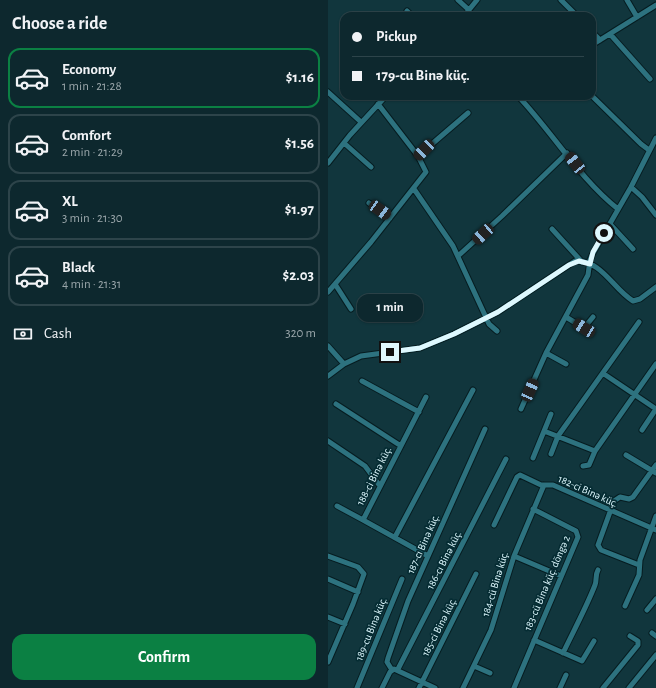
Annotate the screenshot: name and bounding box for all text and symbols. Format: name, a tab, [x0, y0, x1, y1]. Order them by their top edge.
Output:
text: Choose a ride	[12, 15, 107, 33]
text: Pickup	[376, 29, 417, 44]
icon: car	[14, 60, 50, 96]
text: Economy	[62, 62, 116, 77]
text: 179-cu Binə küç.	[376, 68, 470, 83]
text: $1.16	[286, 70, 314, 85]
text: 1 min · 21:28	[62, 80, 122, 93]
icon: car	[14, 126, 50, 162]
text: Comfort	[62, 128, 111, 143]
text: $1.56	[285, 136, 314, 151]
car	[411, 137, 437, 163]
text: 2 min · 21:29	[62, 146, 123, 159]
car	[563, 150, 587, 176]
icon: car	[14, 192, 50, 228]
text: XL	[62, 194, 78, 209]
car	[367, 198, 393, 222]
text: $1.97	[285, 202, 314, 217]
text: 3 min · 21:30	[62, 212, 123, 225]
car	[470, 222, 496, 246]
route start	[595, 224, 613, 242]
icon: car	[14, 258, 50, 294]
text: Black	[62, 260, 95, 275]
text: $2.03	[282, 268, 314, 283]
text: 4 min · 21:31	[62, 278, 121, 291]
callout: 1 min	[357, 294, 423, 322]
text: 1 min	[376, 301, 404, 314]
car	[571, 317, 597, 339]
icon: cash	[12, 323, 34, 345]
text: Cash	[44, 326, 72, 341]
text: 320 m	[285, 327, 316, 340]
route end	[381, 343, 399, 361]
car	[520, 377, 540, 403]
street label: 188-ci Binə küç.	[354, 445, 394, 507]
street label: 182-ci Binə küç.	[556, 473, 620, 509]
street label: 187-cı Binə küç.	[405, 513, 441, 575]
street label: 186-cı Binə küç.	[424, 529, 464, 591]
street label: 183-cü Binə küç. döngə 2	[522, 534, 572, 632]
street label: 184-cü Binə küç.	[480, 550, 510, 618]
street label: 189-cu Binə küç.	[353, 596, 389, 662]
street label: 185-ci Binə küç.	[420, 596, 458, 658]
button: Confirm	[12, 634, 316, 680]

